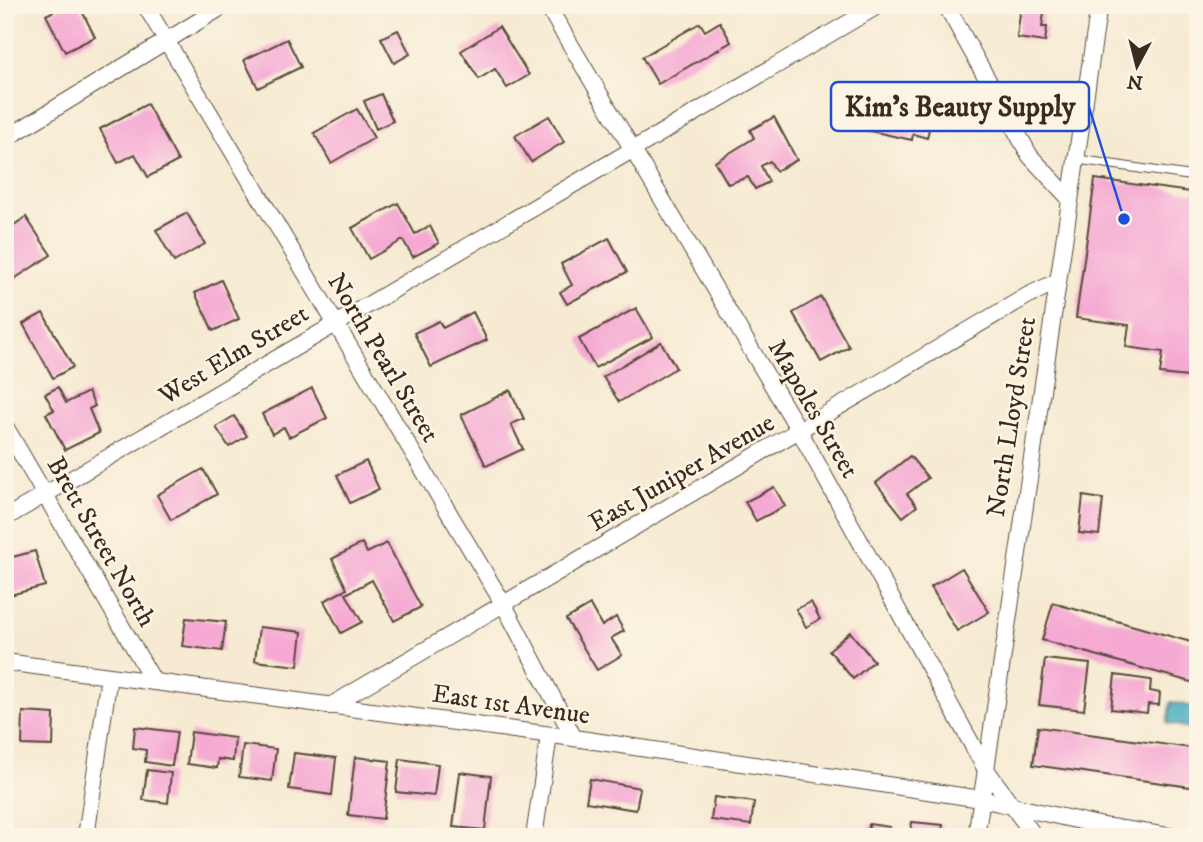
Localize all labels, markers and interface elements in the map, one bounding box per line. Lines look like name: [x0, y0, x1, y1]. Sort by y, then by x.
north arrow: [1102, 32, 1172, 102]
text: N: [1126, 69, 1144, 94]
callout: Kim's Beauty Supply: [831, 82, 1089, 131]
text: Kim's Beauty Supply: [845, 90, 1076, 125]
street label: North Pearl Street: [320, 267, 446, 449]
street label: West Elm Street: [152, 297, 315, 413]
street label: North Lloyd Street: [980, 315, 1044, 519]
street label: Mapoles Street: [760, 334, 866, 484]
street label: East Juniper Avenue: [583, 407, 781, 539]
street label: Brett Street North: [39, 451, 163, 633]
street label: East 1st Avenue: [430, 678, 592, 732]

